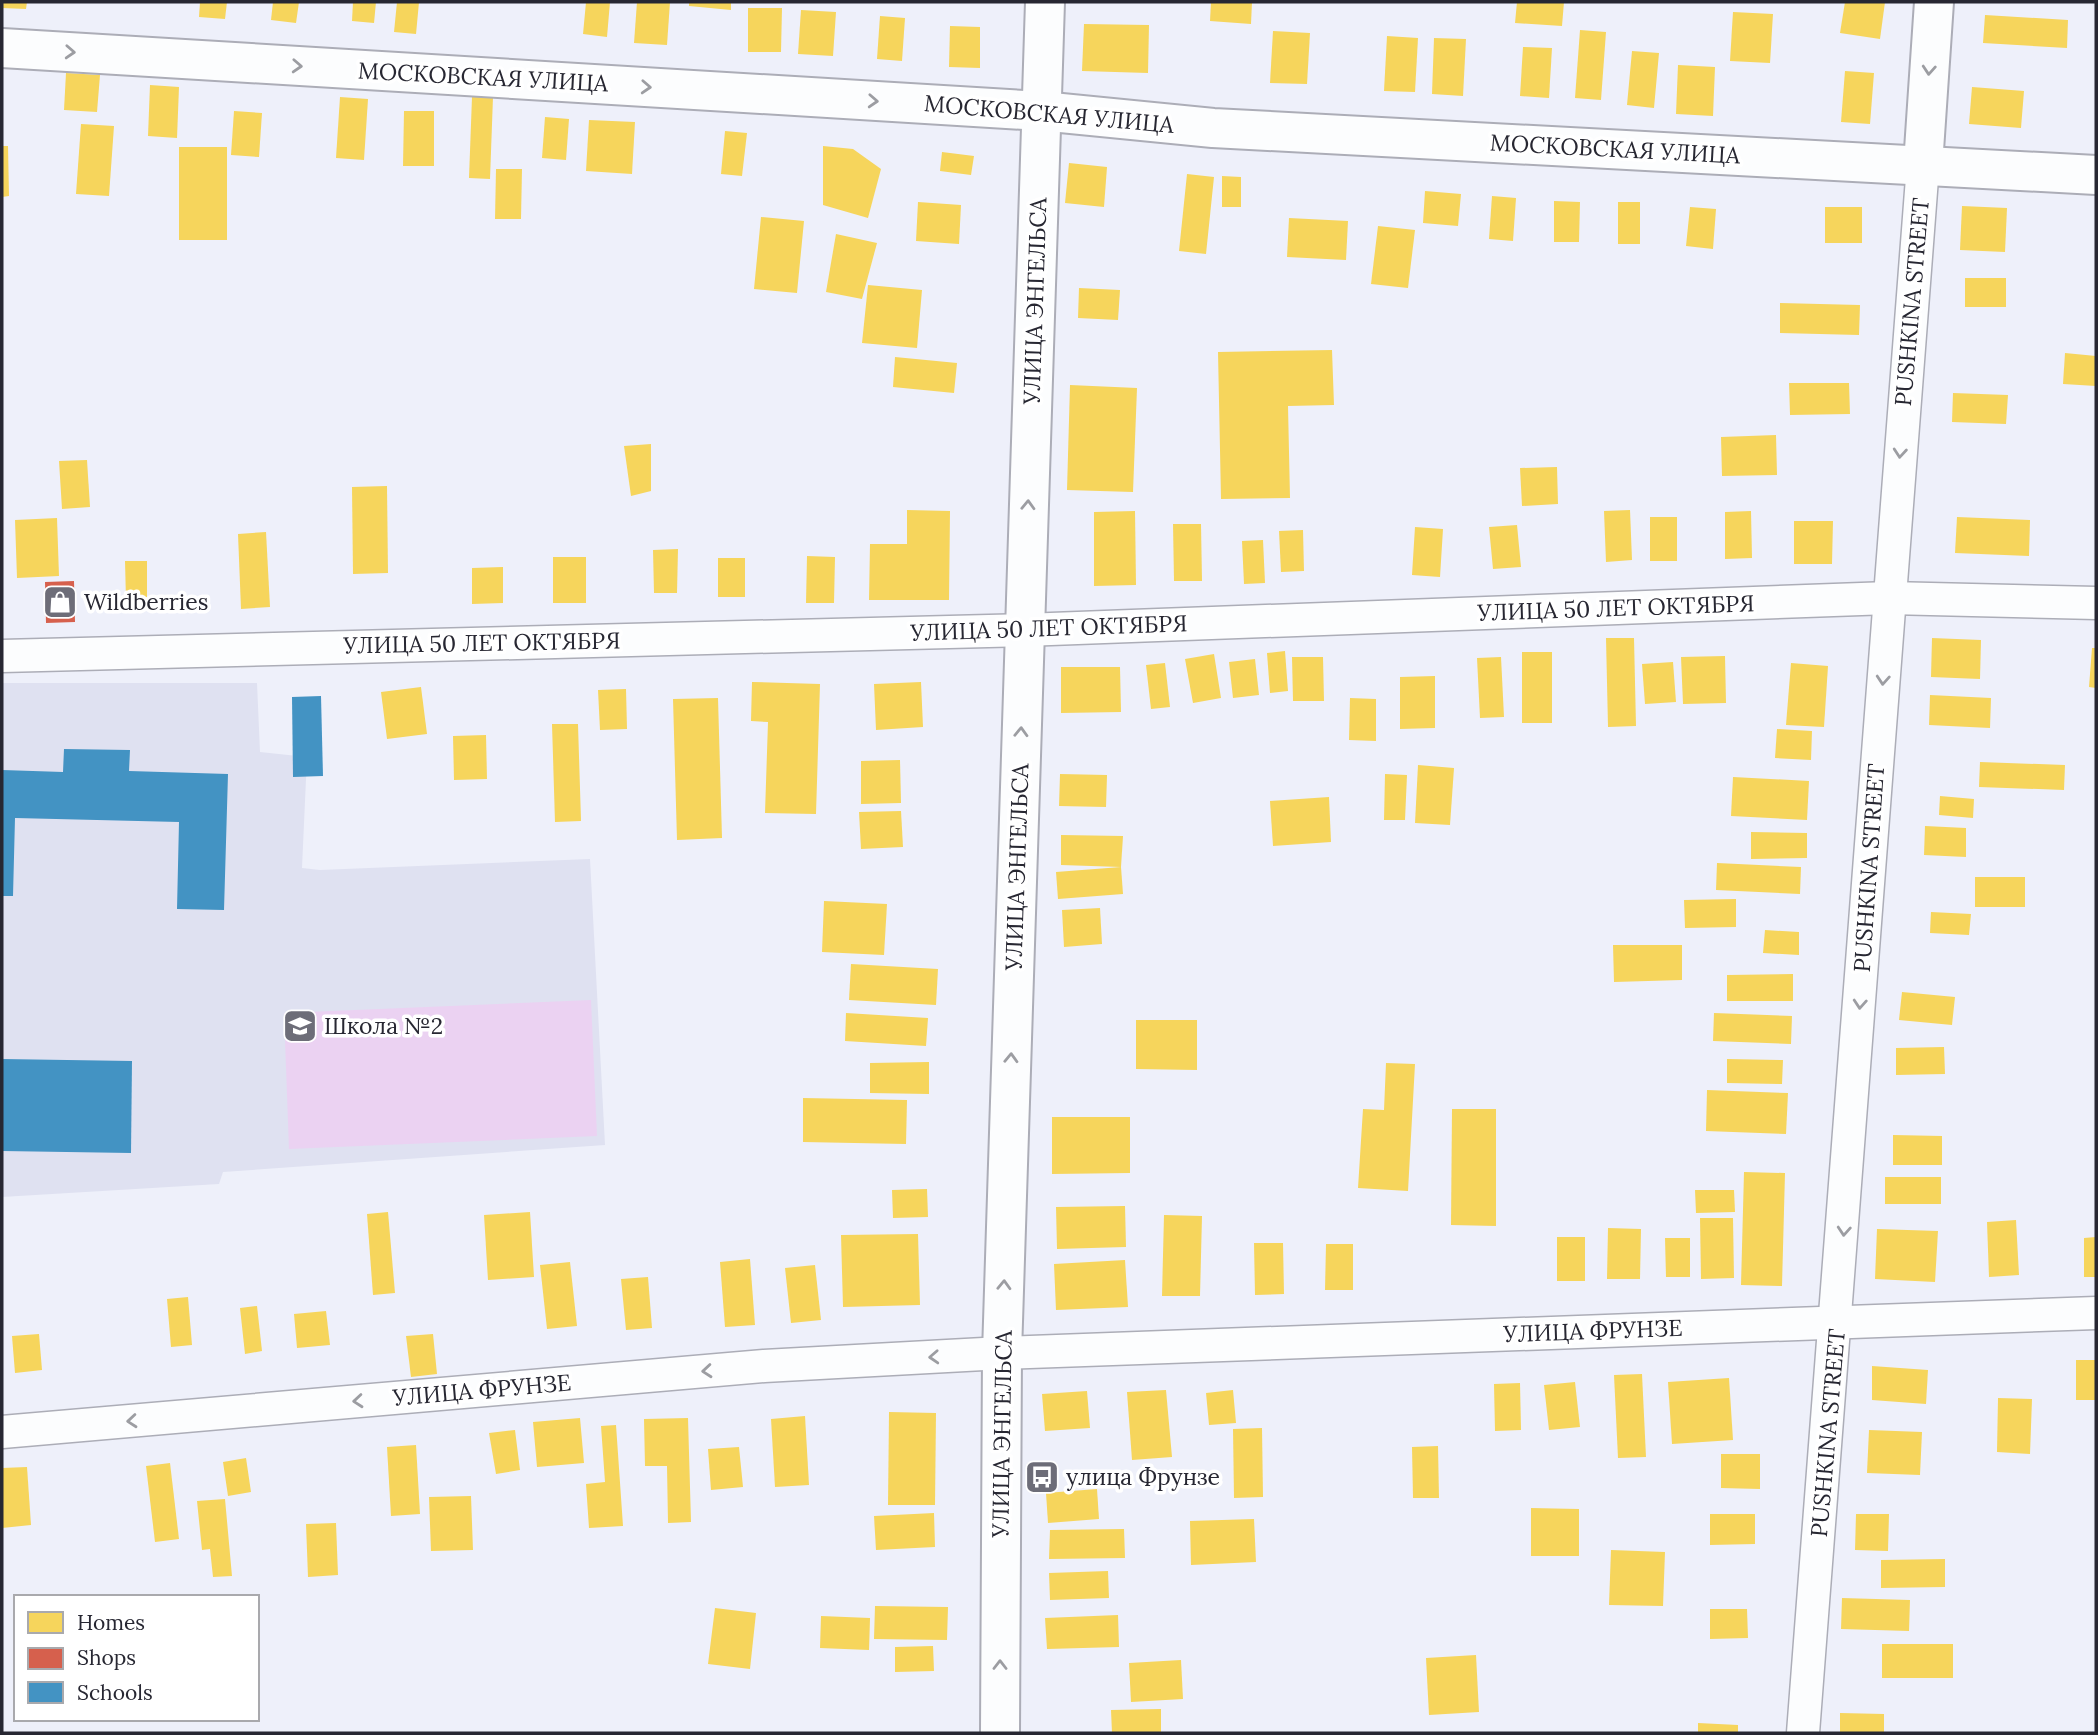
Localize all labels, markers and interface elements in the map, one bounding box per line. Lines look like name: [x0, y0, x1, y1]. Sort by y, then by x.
one-way arrow: [65, 44, 76, 59]
street label: МОСКОВСКАЯ УЛИЦА: [357, 55, 610, 98]
one-way arrow: [292, 58, 303, 73]
one-way arrow: [1922, 65, 1937, 76]
one-way arrow: [641, 79, 652, 94]
street label: МОСКОВСКАЯ УЛИЦА: [923, 88, 1176, 139]
one-way arrow: [868, 93, 879, 108]
street label: МОСКОВСКАЯ УЛИЦА: [1489, 127, 1742, 170]
street label: УЛИЦА ЭНГЕЛЬСА: [1016, 196, 1053, 406]
street label: PUSHKINA STREET: [1888, 196, 1935, 407]
one-way arrow: [1893, 448, 1908, 459]
one-way arrow: [1020, 499, 1036, 510]
shop icon: Wildberries: [41, 583, 79, 621]
place label: Wildberries: [84, 587, 208, 616]
street label: УЛИЦА 50 ЛЕТ ОКТЯБРЯ: [1476, 588, 1755, 627]
street label: УЛИЦА 50 ЛЕТ ОКТЯБРЯ: [909, 608, 1188, 647]
street label: УЛИЦА 50 ЛЕТ ОКТЯБРЯ: [342, 626, 621, 659]
one-way arrow: [1876, 674, 1891, 685]
one-way arrow: [1014, 727, 1029, 738]
street label: УЛИЦА ЭНГЕЛЬСА: [998, 762, 1035, 972]
street label: PUSHKINA STREET: [1847, 762, 1890, 973]
one-way arrow: [1853, 999, 1868, 1010]
school or university icon: Школа №2: [281, 1007, 319, 1045]
place label: Школа №2: [324, 1011, 443, 1040]
one-way arrow: [1004, 1052, 1019, 1063]
one-way arrow: [1836, 1226, 1851, 1237]
one-way arrow: [997, 1279, 1012, 1290]
street label: УЛИЦА ФРУНЗЕ: [1502, 1313, 1683, 1348]
street label: PUSHKINA STREET: [1804, 1327, 1851, 1538]
street label: УЛИЦА ЭНГЕЛЬСА: [985, 1330, 1018, 1539]
one-way arrow: [928, 1349, 939, 1364]
one-way arrow: [701, 1363, 712, 1378]
street label: УЛИЦА ФРУНЗЕ: [391, 1367, 572, 1412]
one-way arrow: [352, 1393, 363, 1408]
one-way arrow: [126, 1413, 137, 1428]
bus stop icon: улица Фрунзе: [1023, 1458, 1061, 1496]
place label: улица Фрунзе: [1066, 1462, 1220, 1491]
legend: [14, 1595, 259, 1721]
text: Homes: [77, 1609, 145, 1636]
text: Shops: [77, 1644, 136, 1671]
one-way arrow: [993, 1659, 1008, 1670]
text: Schools: [77, 1679, 153, 1706]

